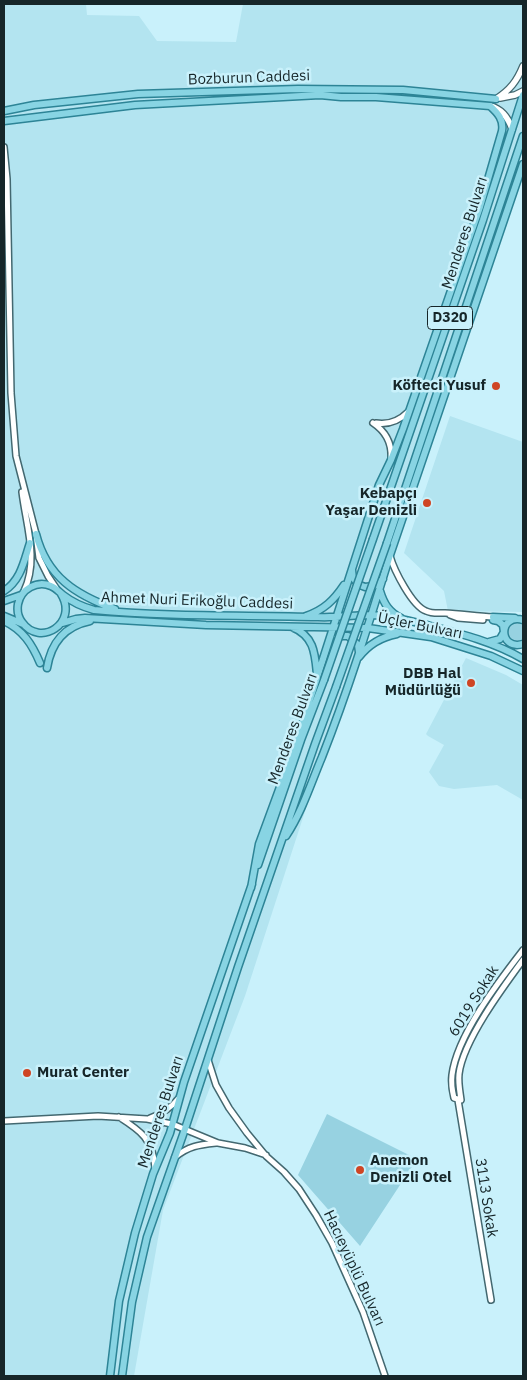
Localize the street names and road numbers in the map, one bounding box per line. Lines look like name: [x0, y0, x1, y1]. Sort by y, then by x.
street label: Bozburun Caddesi: [188, 67, 310, 89]
street label: Menderes Bulvarı: [438, 175, 492, 291]
road number: D320: [428, 306, 472, 330]
street label: Ahmet Nuri Erikoğlu Caddesi: [101, 589, 293, 613]
street label: Üçler Bulvarı: [376, 609, 464, 643]
street label: Menderes Bulvarı: [265, 671, 321, 787]
street label: 6019 Sokak: [445, 962, 503, 1040]
street label: Menderes Bulvarı: [134, 1054, 188, 1170]
street label: 3113 Sokak: [471, 1157, 501, 1239]
street label: Hacıeyüplü Bulvarı: [319, 1207, 389, 1329]

